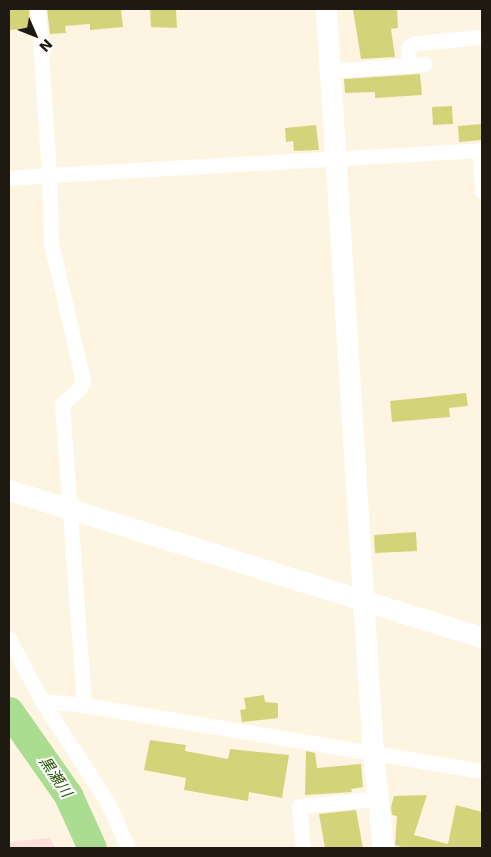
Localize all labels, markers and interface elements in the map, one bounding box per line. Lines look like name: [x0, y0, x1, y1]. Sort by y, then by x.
north arrow: [10, 10, 60, 60]
text: N: [36, 36, 56, 55]
water label: 黒瀬川: [35, 753, 75, 801]

